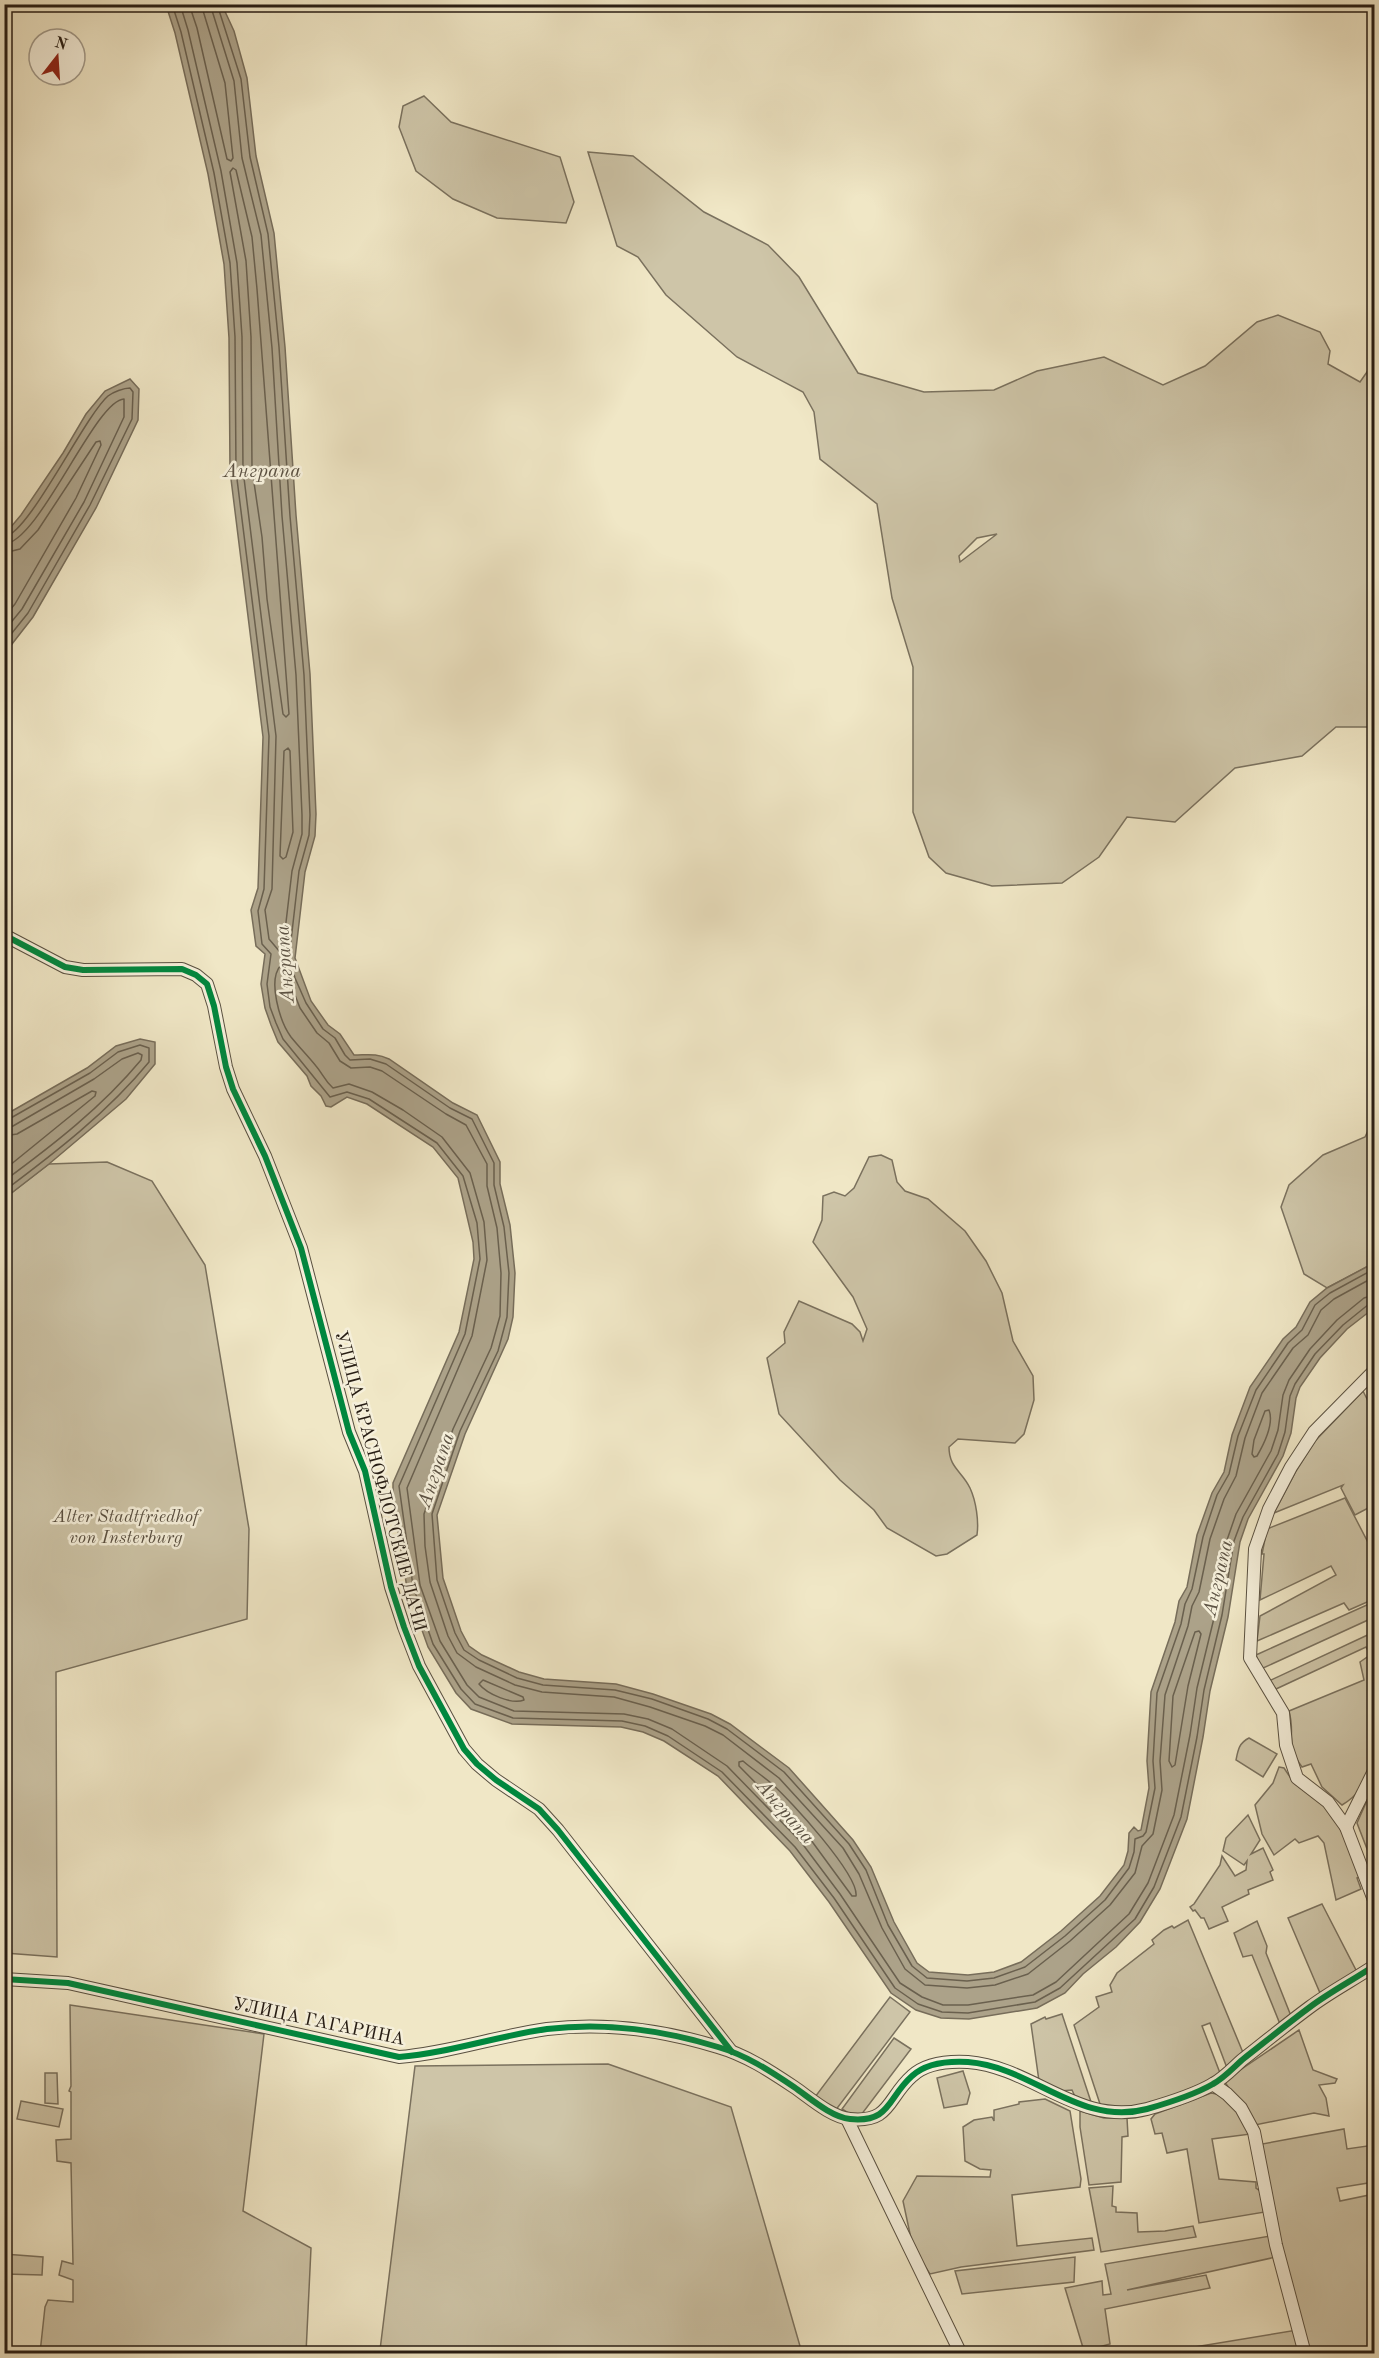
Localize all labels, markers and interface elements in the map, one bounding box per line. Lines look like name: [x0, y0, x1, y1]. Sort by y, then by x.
north arrow: [27, 27, 87, 87]
text: N: [53, 35, 70, 54]
water label: Анграпа: [222, 462, 301, 482]
water label: Анграпа: [273, 924, 299, 1004]
street label: УЛИЦА КРАСНОФЛОТСКИЕ ДАЧИ: [331, 1329, 429, 1634]
water label: Анграпа: [414, 1430, 459, 1512]
park label: Alter Stadtfriedhof von Insterburg: [52, 1508, 202, 1547]
water label: Анграпа: [1200, 1538, 1238, 1620]
water label: Анграпа: [751, 1776, 818, 1849]
street label: УЛИЦА ГАГАРИНА: [231, 1995, 407, 2049]

